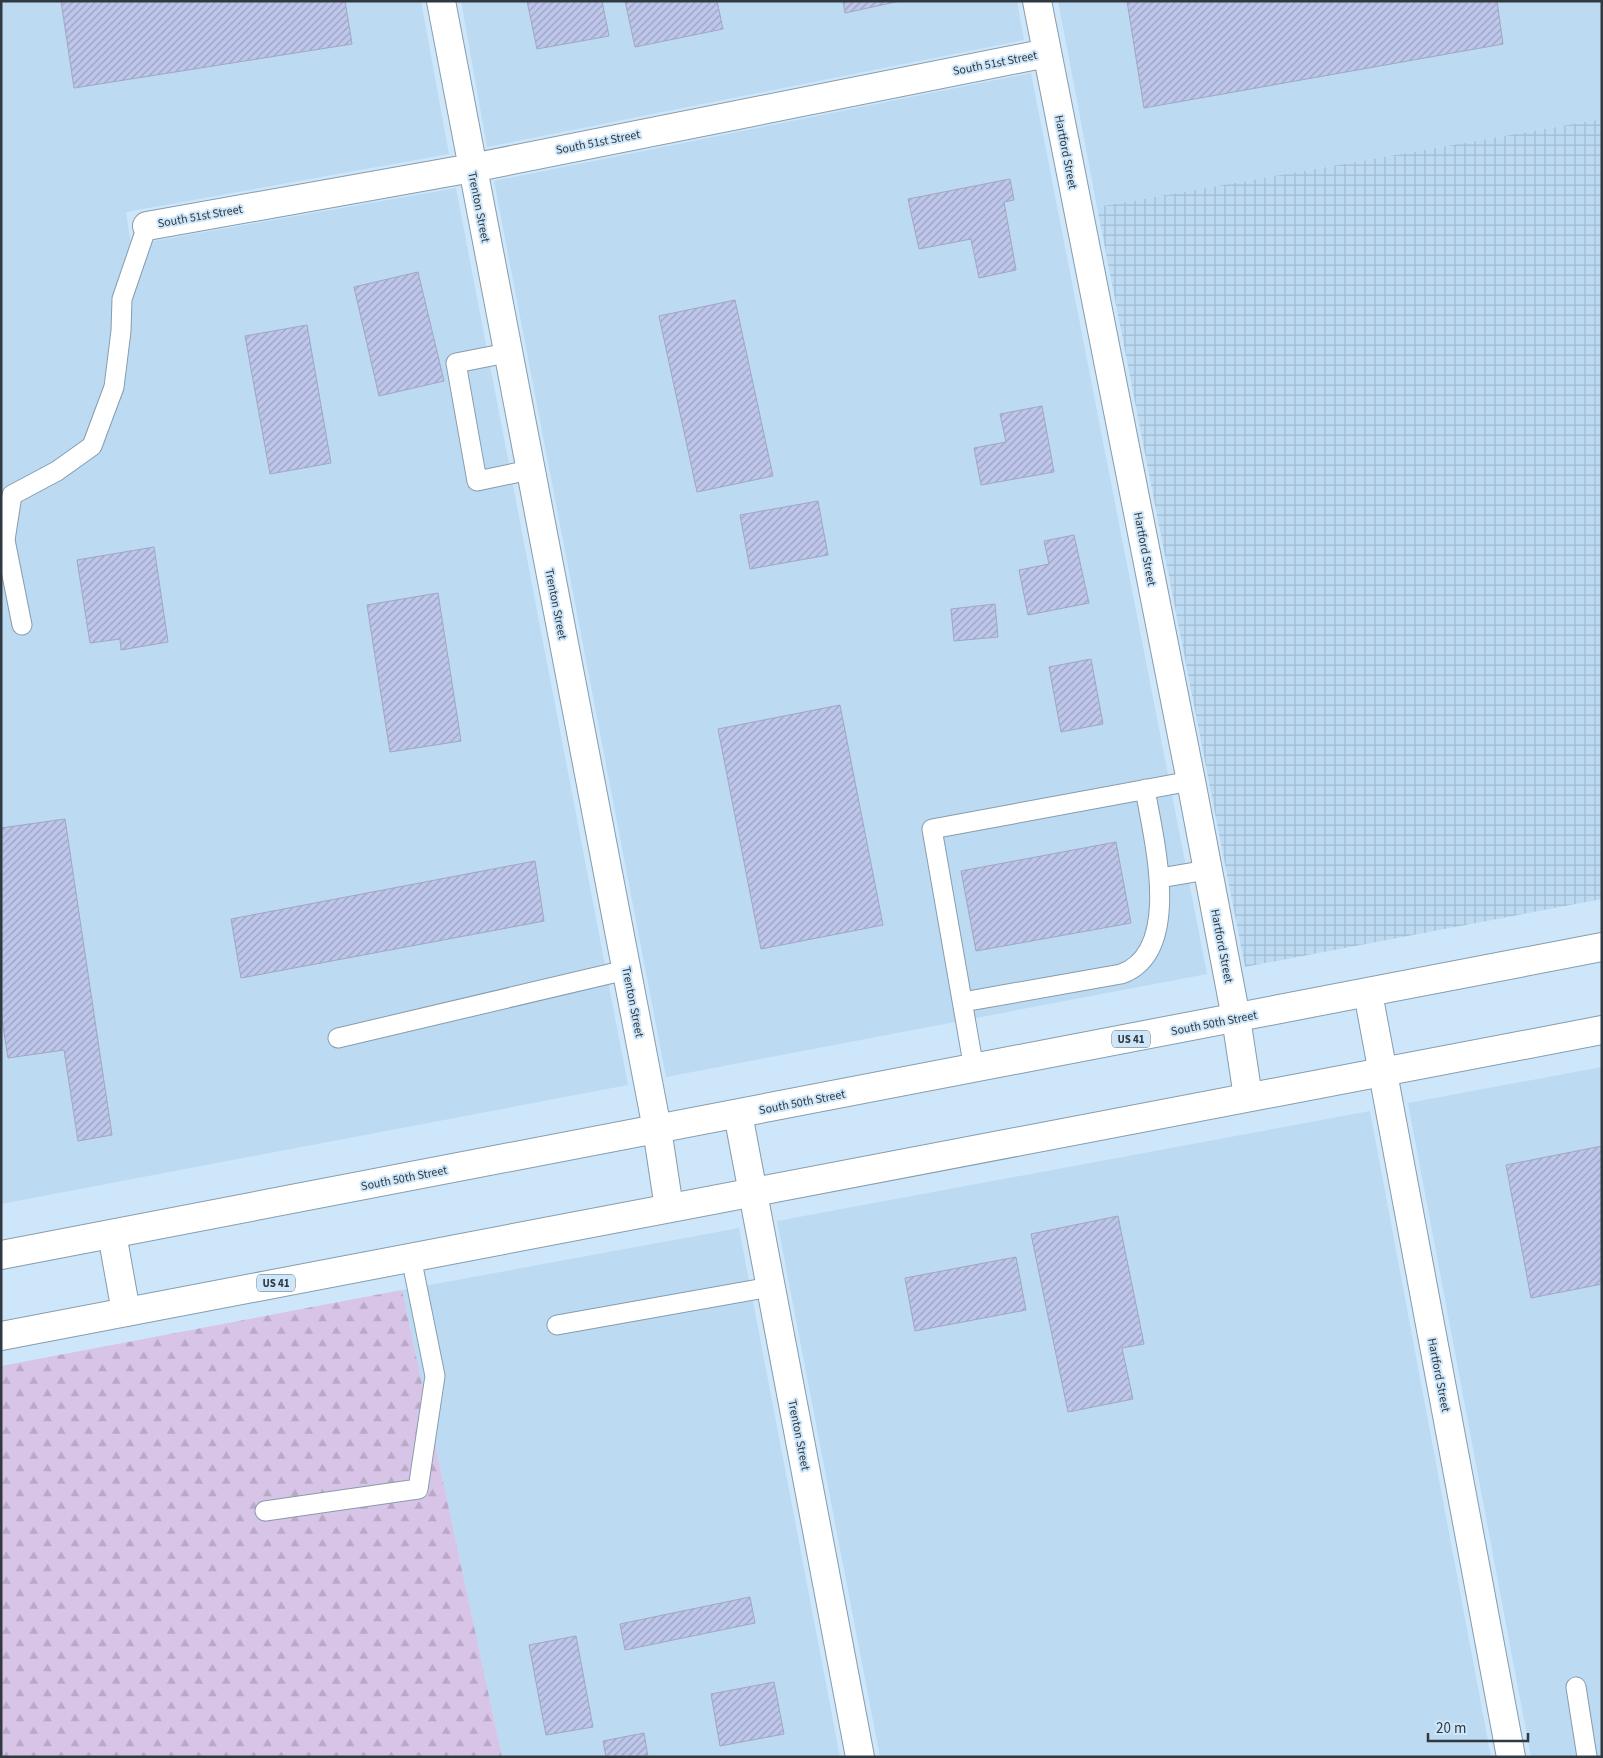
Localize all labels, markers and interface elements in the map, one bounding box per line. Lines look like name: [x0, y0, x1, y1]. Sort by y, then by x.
street label: South 51st Street: [951, 47, 1039, 80]
street label: Hartford Street: [1050, 114, 1081, 191]
street label: South 51st Street: [554, 126, 642, 159]
street label: Trenton Street: [463, 170, 494, 244]
street label: South 51st Street: [156, 201, 244, 232]
street label: Hartford Street: [1129, 511, 1160, 588]
street label: Trenton Street: [540, 567, 571, 641]
street label: Hartford Street: [1206, 908, 1237, 985]
street label: Trenton Street: [617, 965, 648, 1039]
street label: South 50th Street: [1170, 1007, 1259, 1040]
road number: US 41: [1112, 1030, 1150, 1048]
street label: South 50th Street: [758, 1086, 847, 1119]
street label: South 50th Street: [360, 1162, 449, 1195]
road number: US 41: [257, 1275, 295, 1292]
street label: Hartford Street: [1423, 1337, 1454, 1414]
street label: Trenton Street: [783, 1398, 814, 1472]
scale bar: [1428, 1710, 1528, 1742]
text: 20 m: [1436, 1718, 1466, 1739]

